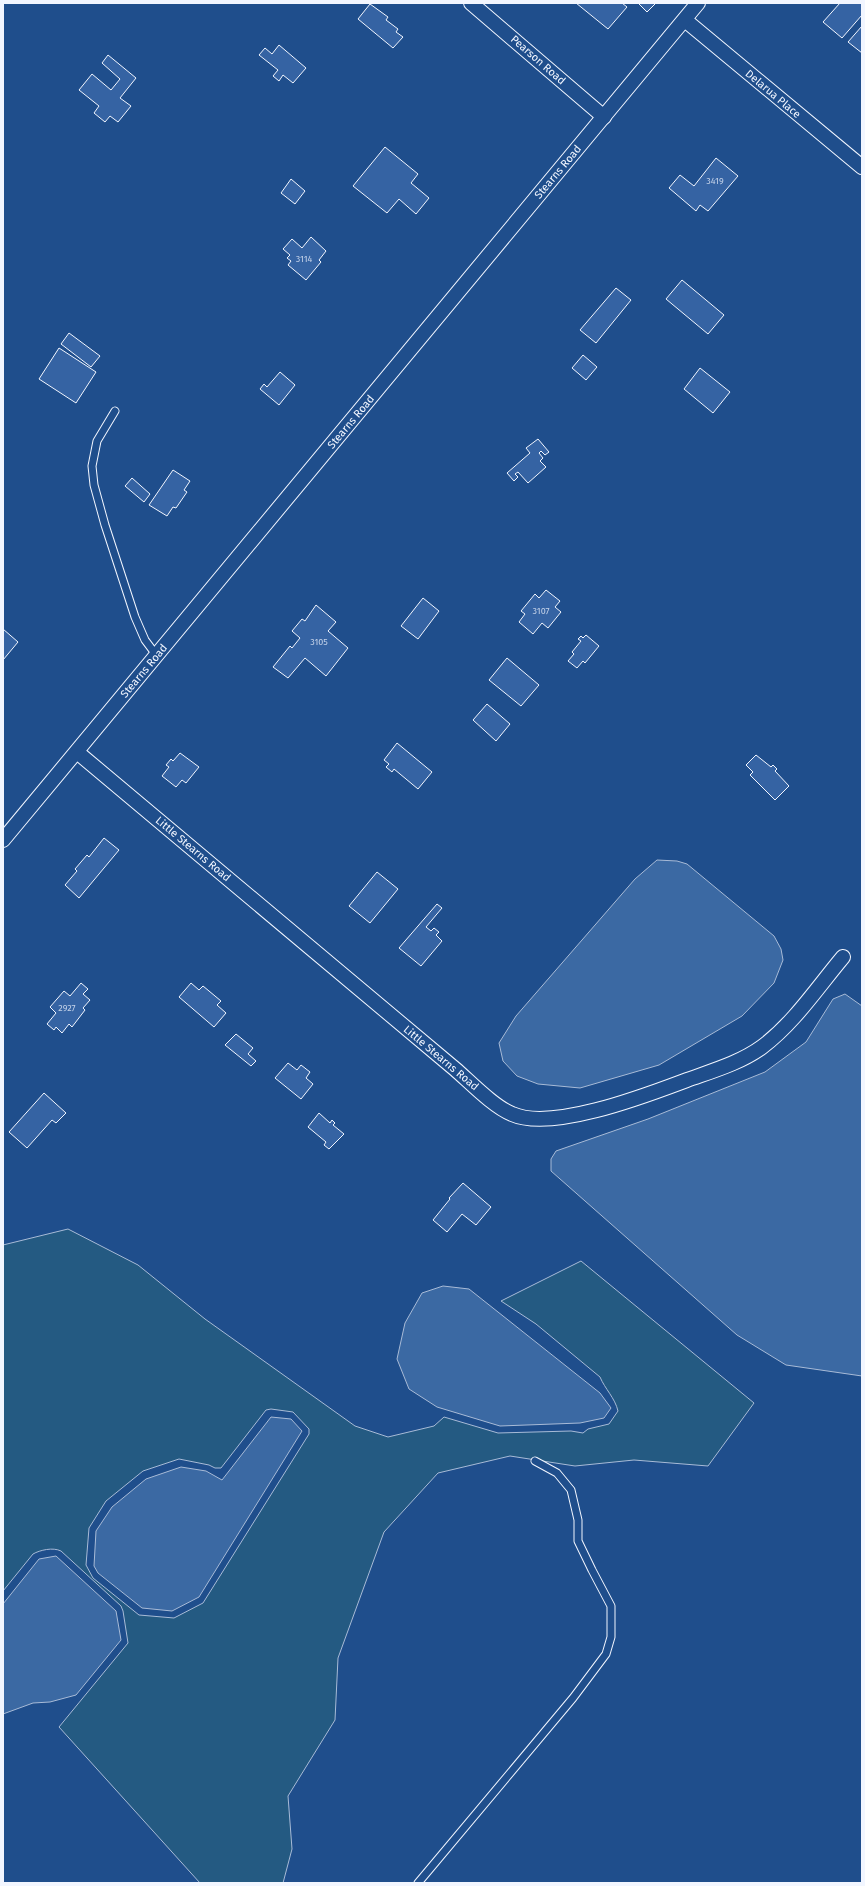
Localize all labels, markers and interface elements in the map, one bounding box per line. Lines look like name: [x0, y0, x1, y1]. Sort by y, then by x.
street label: Pearson Road: [508, 33, 568, 87]
street label: Delarua Place: [743, 67, 803, 121]
street label: Stearns Road: [532, 143, 584, 201]
house number: 3419: [706, 176, 724, 186]
house number: 3114: [296, 254, 313, 264]
street label: Stearns Road: [325, 393, 377, 451]
house number: 3107: [532, 606, 550, 616]
house number: 3105: [310, 637, 328, 647]
street label: Stearns Road: [118, 642, 170, 700]
street label: Little Stearns Road: [153, 814, 233, 884]
house number: 2927: [58, 1003, 76, 1013]
street label: Little Stearns Road: [401, 1023, 481, 1093]

